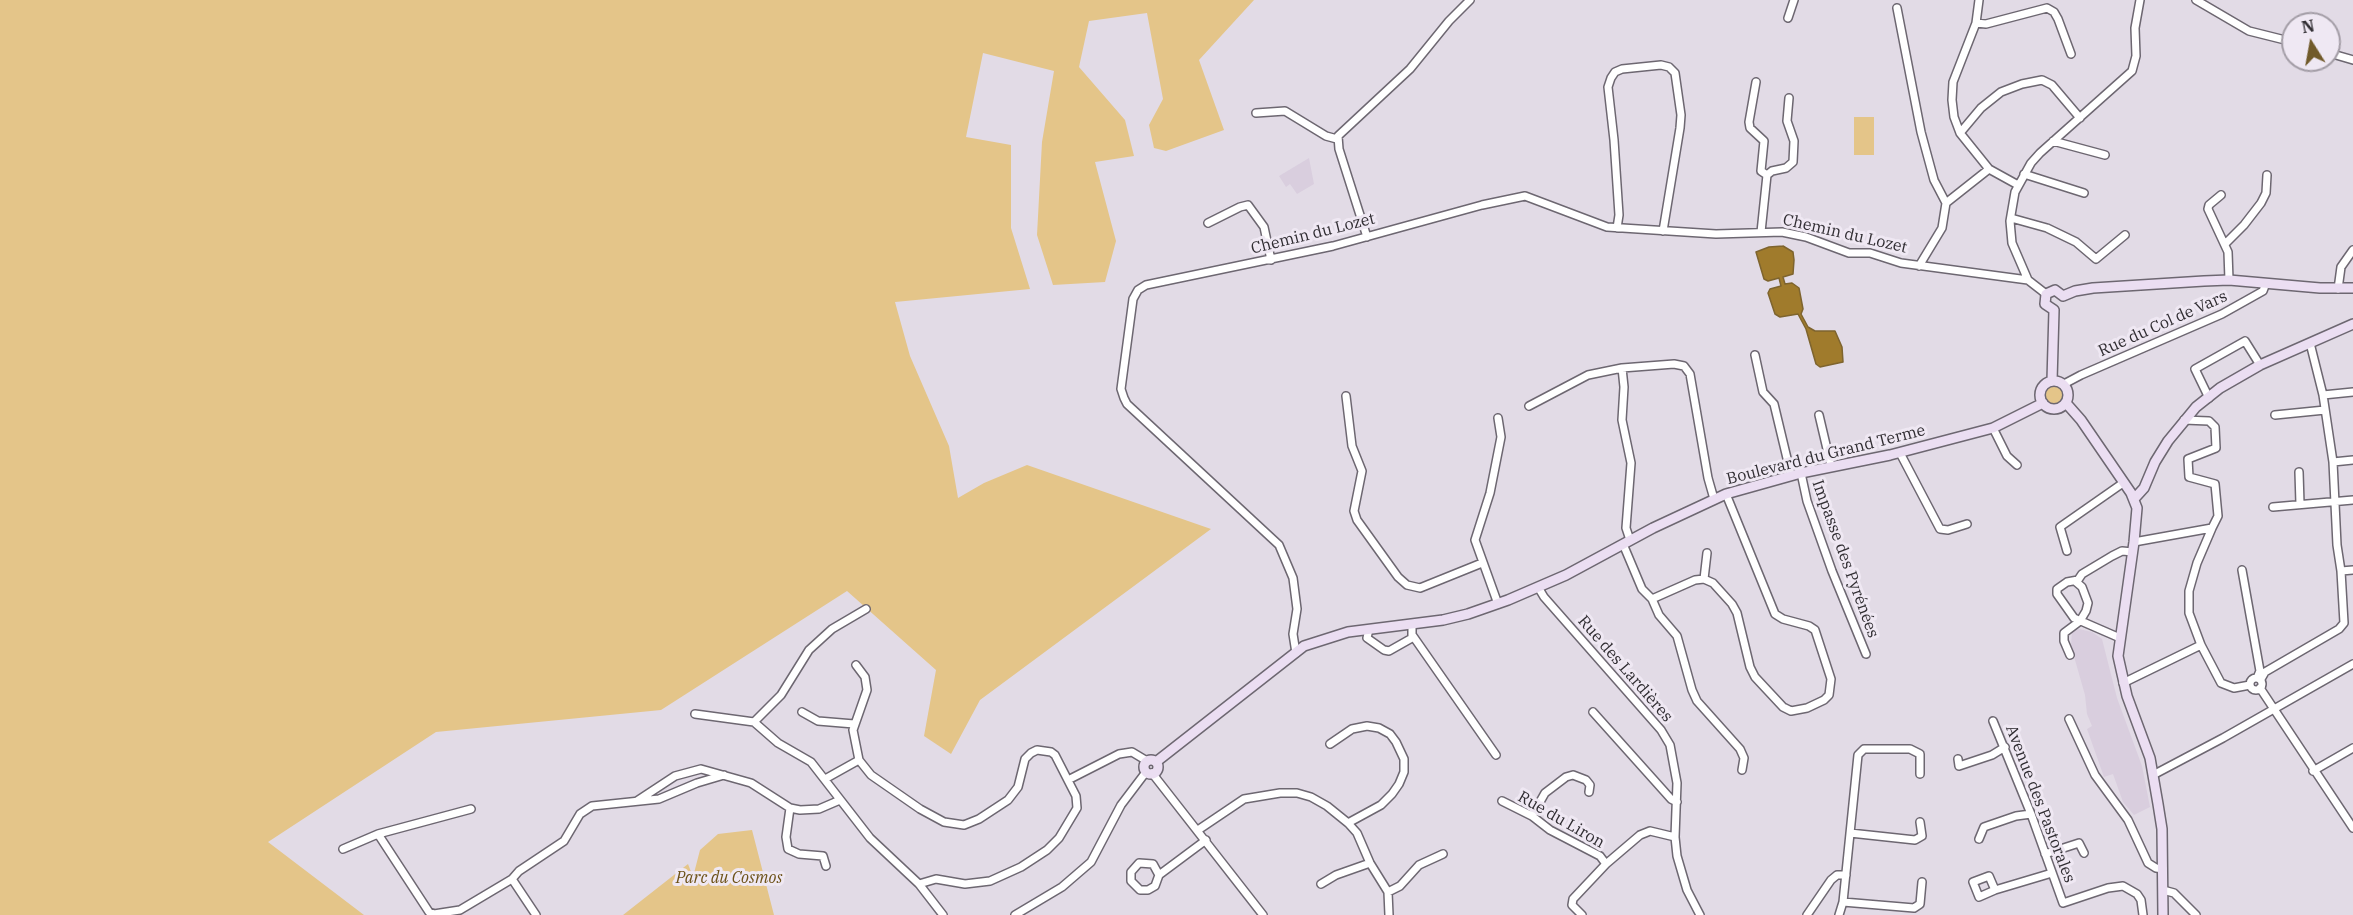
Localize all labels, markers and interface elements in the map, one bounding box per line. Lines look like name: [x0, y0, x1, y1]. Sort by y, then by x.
north arrow: [2281, 12, 2341, 72]
text: N: [2300, 15, 2316, 37]
street label: Chemin du Lozet: [1249, 209, 1377, 259]
street label: Chemin du Lozet: [1781, 210, 1909, 258]
street label: Rue du Col de Vars: [2096, 287, 2230, 361]
street label: Boulevard du Grand Terme: [1725, 421, 1927, 489]
street label: Impasse des Pyrénées: [1807, 477, 1883, 641]
street label: Rue des Lardières: [1574, 612, 1676, 726]
street label: Avenue des Pastorales: [2001, 722, 2079, 886]
street label: Rue du Liron: [1514, 787, 1608, 853]
park label: Parc du Cosmos: [676, 868, 782, 888]

